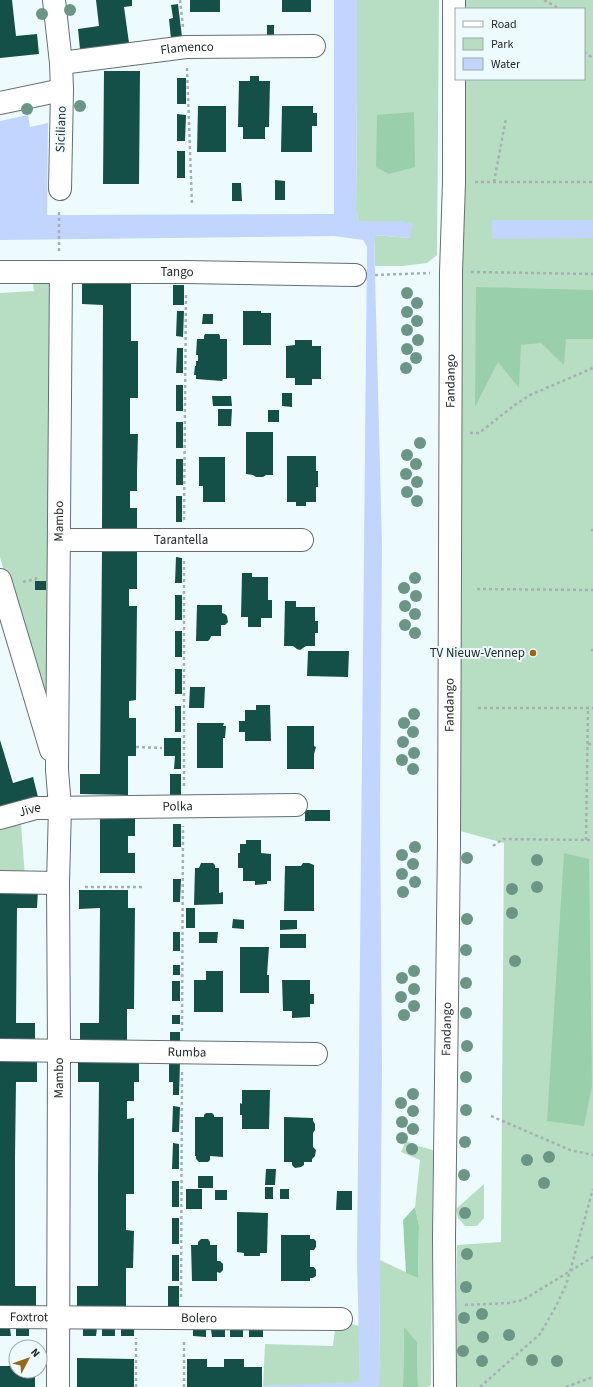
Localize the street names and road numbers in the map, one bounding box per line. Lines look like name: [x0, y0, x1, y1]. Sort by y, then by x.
street label: Flamenco: [159, 38, 214, 59]
street label: Siciliano: [51, 105, 71, 153]
street label: Tango: [160, 263, 194, 281]
street label: Fandango: [442, 354, 460, 408]
street label: Mambo: [50, 501, 68, 542]
street label: Tarantella: [154, 531, 208, 549]
street label: Fandango: [440, 678, 459, 732]
street label: Polka: [162, 797, 193, 816]
street label: Jive: [17, 799, 41, 821]
street label: Fandango: [437, 1002, 456, 1056]
street label: Rumba: [167, 1043, 207, 1062]
street label: Mambo: [50, 1057, 68, 1099]
street label: Foxtrot: [10, 1308, 49, 1326]
street label: Bolero: [181, 1309, 217, 1327]

